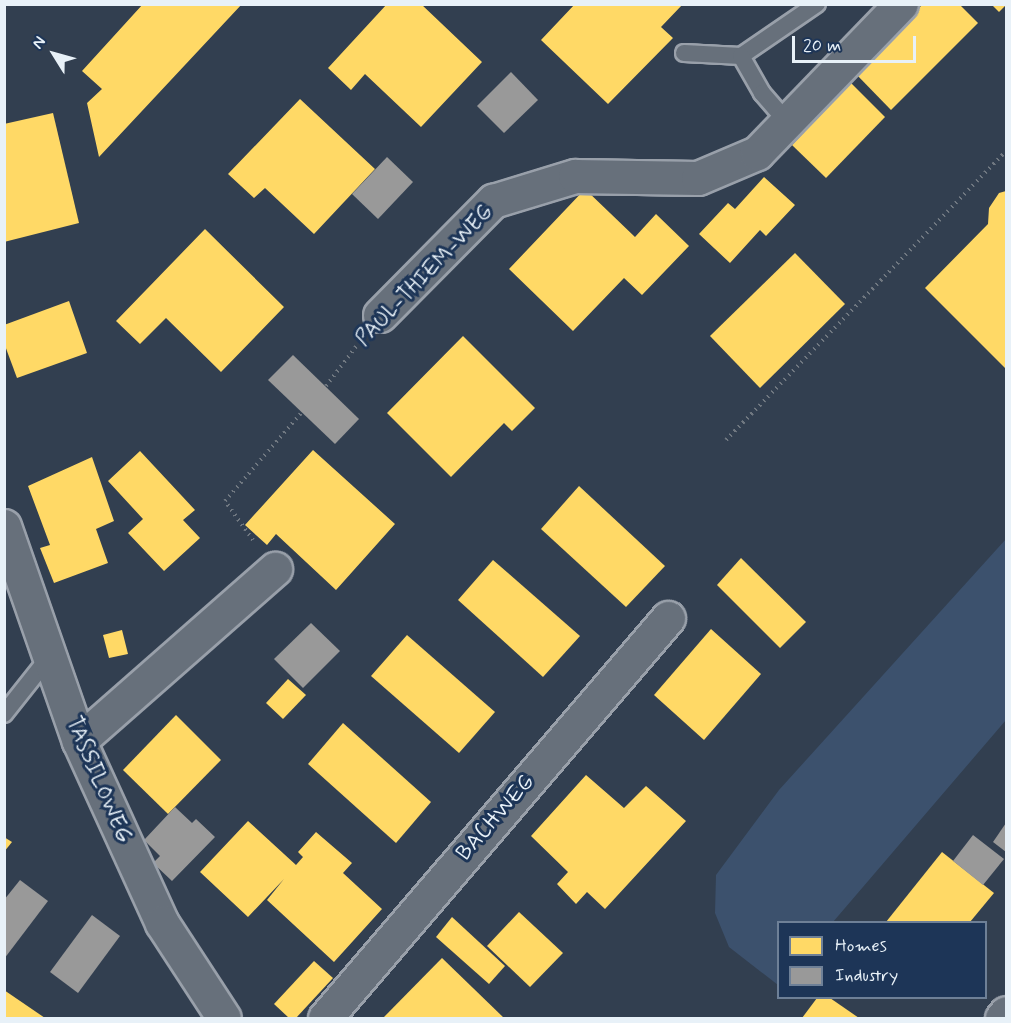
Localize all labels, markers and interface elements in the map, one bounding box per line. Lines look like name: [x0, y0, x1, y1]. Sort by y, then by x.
north arrow: [24, 24, 84, 84]
scale bar: [795, 24, 920, 62]
text: N: [28, 32, 51, 53]
text: 20 m: [803, 34, 841, 58]
street label: PAUL-THIEM-WEG: [351, 200, 499, 352]
street label: TASSILOWEG: [60, 713, 136, 847]
street label: BACHWEG: [451, 769, 541, 867]
legend: [777, 921, 987, 999]
text: Homes: [835, 934, 887, 958]
text: Industry: [835, 964, 898, 988]

